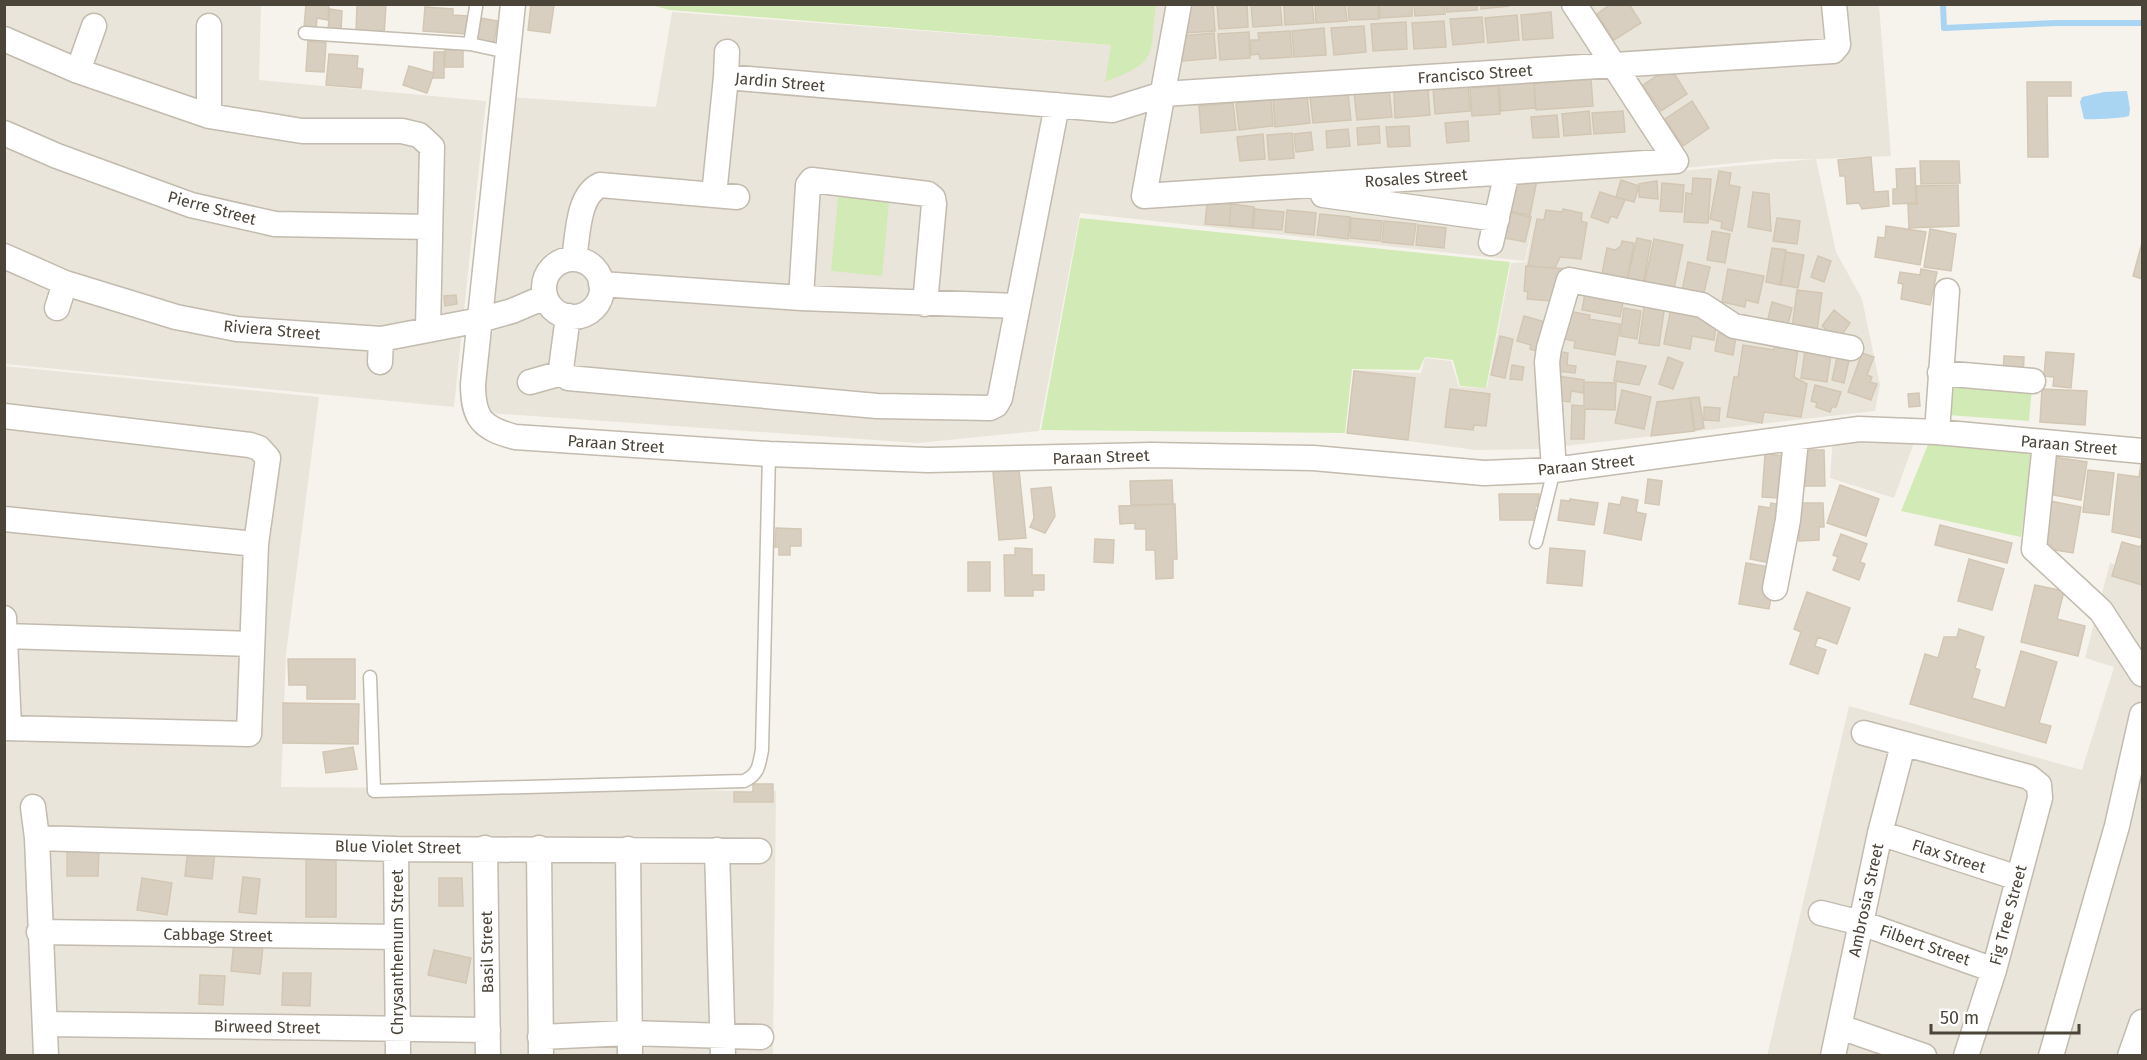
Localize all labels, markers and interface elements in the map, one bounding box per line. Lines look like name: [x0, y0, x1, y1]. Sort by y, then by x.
street label: Francisco Street: [1417, 60, 1533, 87]
street label: Jardin Street: [734, 69, 826, 95]
street label: Rosales Street: [1364, 165, 1468, 191]
street label: Pierre Street: [166, 187, 259, 229]
street label: Riviera Street: [223, 316, 321, 344]
street label: Paraan Street: [567, 431, 665, 457]
street label: Paraan Street: [2020, 431, 2118, 459]
street label: Paraan Street: [1052, 446, 1150, 468]
street label: Paraan Street: [1537, 450, 1635, 480]
street label: Flax Street: [1910, 835, 1988, 877]
street label: Blue Violet Street: [335, 836, 461, 858]
street label: Ambrosia Street: [1845, 841, 1887, 959]
street label: Fig Tree Street: [1986, 863, 2031, 967]
street label: Chrysanthemum Street: [388, 869, 407, 1035]
street label: Basil Street: [477, 910, 497, 993]
street label: Filbert Street: [1877, 921, 1973, 969]
street label: Cabbage Street: [163, 925, 273, 945]
scale bar: [1931, 997, 2080, 1035]
text: 50 m: [1940, 1007, 1979, 1029]
street label: Birweed Street: [214, 1017, 321, 1037]

